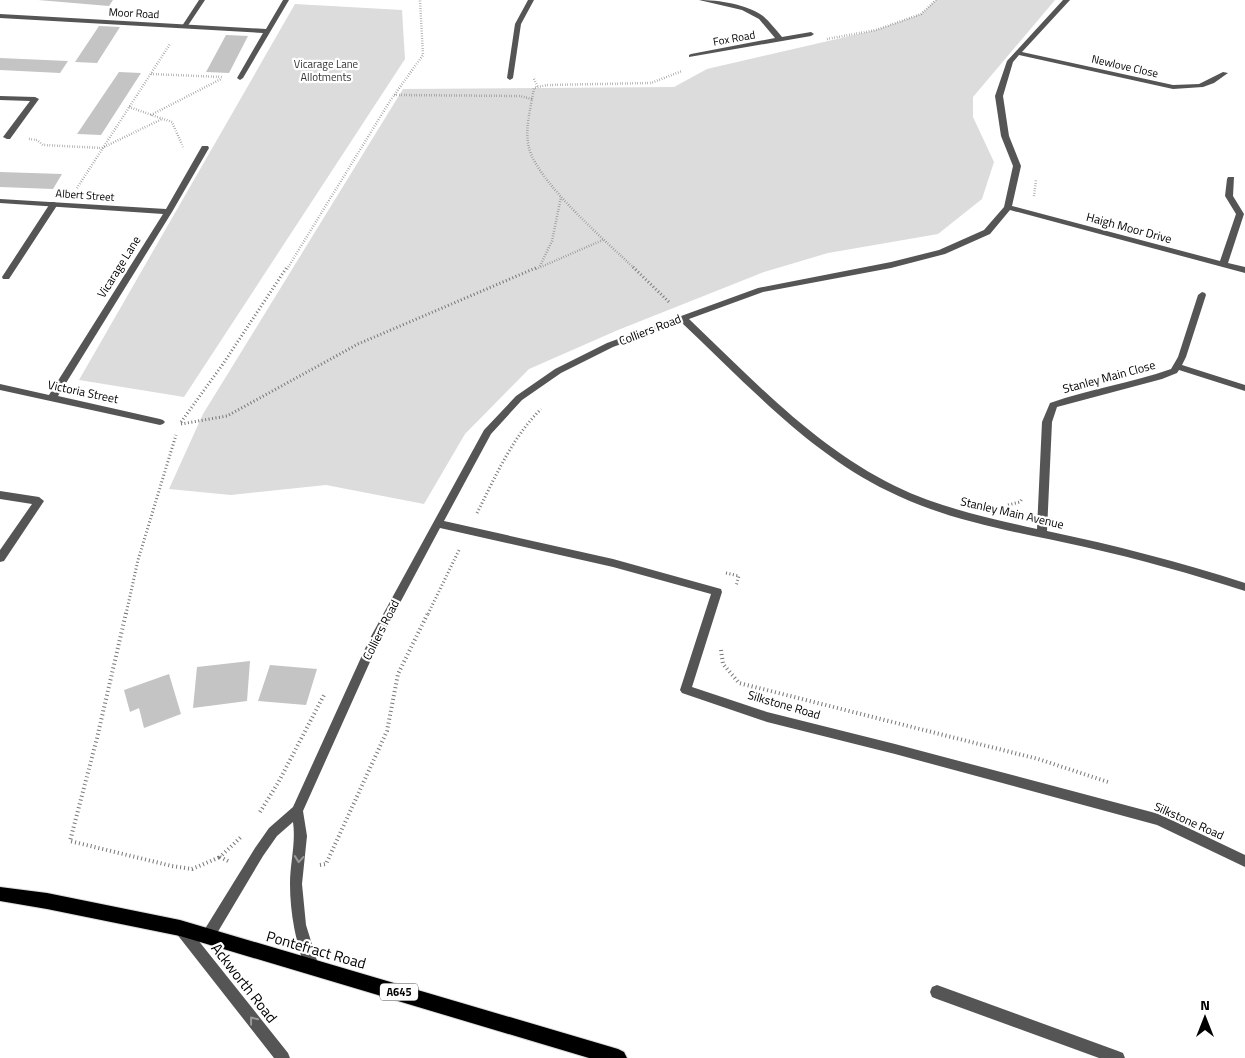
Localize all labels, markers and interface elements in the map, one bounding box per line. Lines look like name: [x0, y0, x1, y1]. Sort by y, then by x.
street label: Moor Road: [108, 4, 160, 22]
street label: Fox Road: [712, 26, 756, 50]
street label: Newlove Close: [1090, 51, 1160, 82]
park label: Vicarage Lane Allotments: [294, 56, 359, 85]
street label: Albert Street: [55, 185, 115, 205]
street label: Haigh Moor Drive: [1084, 207, 1174, 248]
street label: Vicarage Lane: [92, 232, 145, 302]
street label: Colliers Road: [616, 309, 684, 350]
street label: Stanley Main Close: [1060, 355, 1157, 398]
street label: Victoria Street: [46, 375, 121, 408]
street label: Stanley Main Avenue: [959, 491, 1066, 534]
street label: Colliers Road: [357, 596, 404, 663]
street label: Silkstone Road: [746, 685, 823, 724]
street label: Silkstone Road: [1151, 797, 1227, 844]
one-way arrow: [293, 856, 304, 864]
street label: Pontefract Road: [264, 924, 369, 975]
street label: Ackworth Road: [206, 938, 283, 1028]
road number: A645: [380, 984, 418, 1000]
north arrow: [1180, 993, 1230, 1043]
text: N: [1200, 994, 1210, 1015]
one-way arrow: [250, 1017, 258, 1026]

